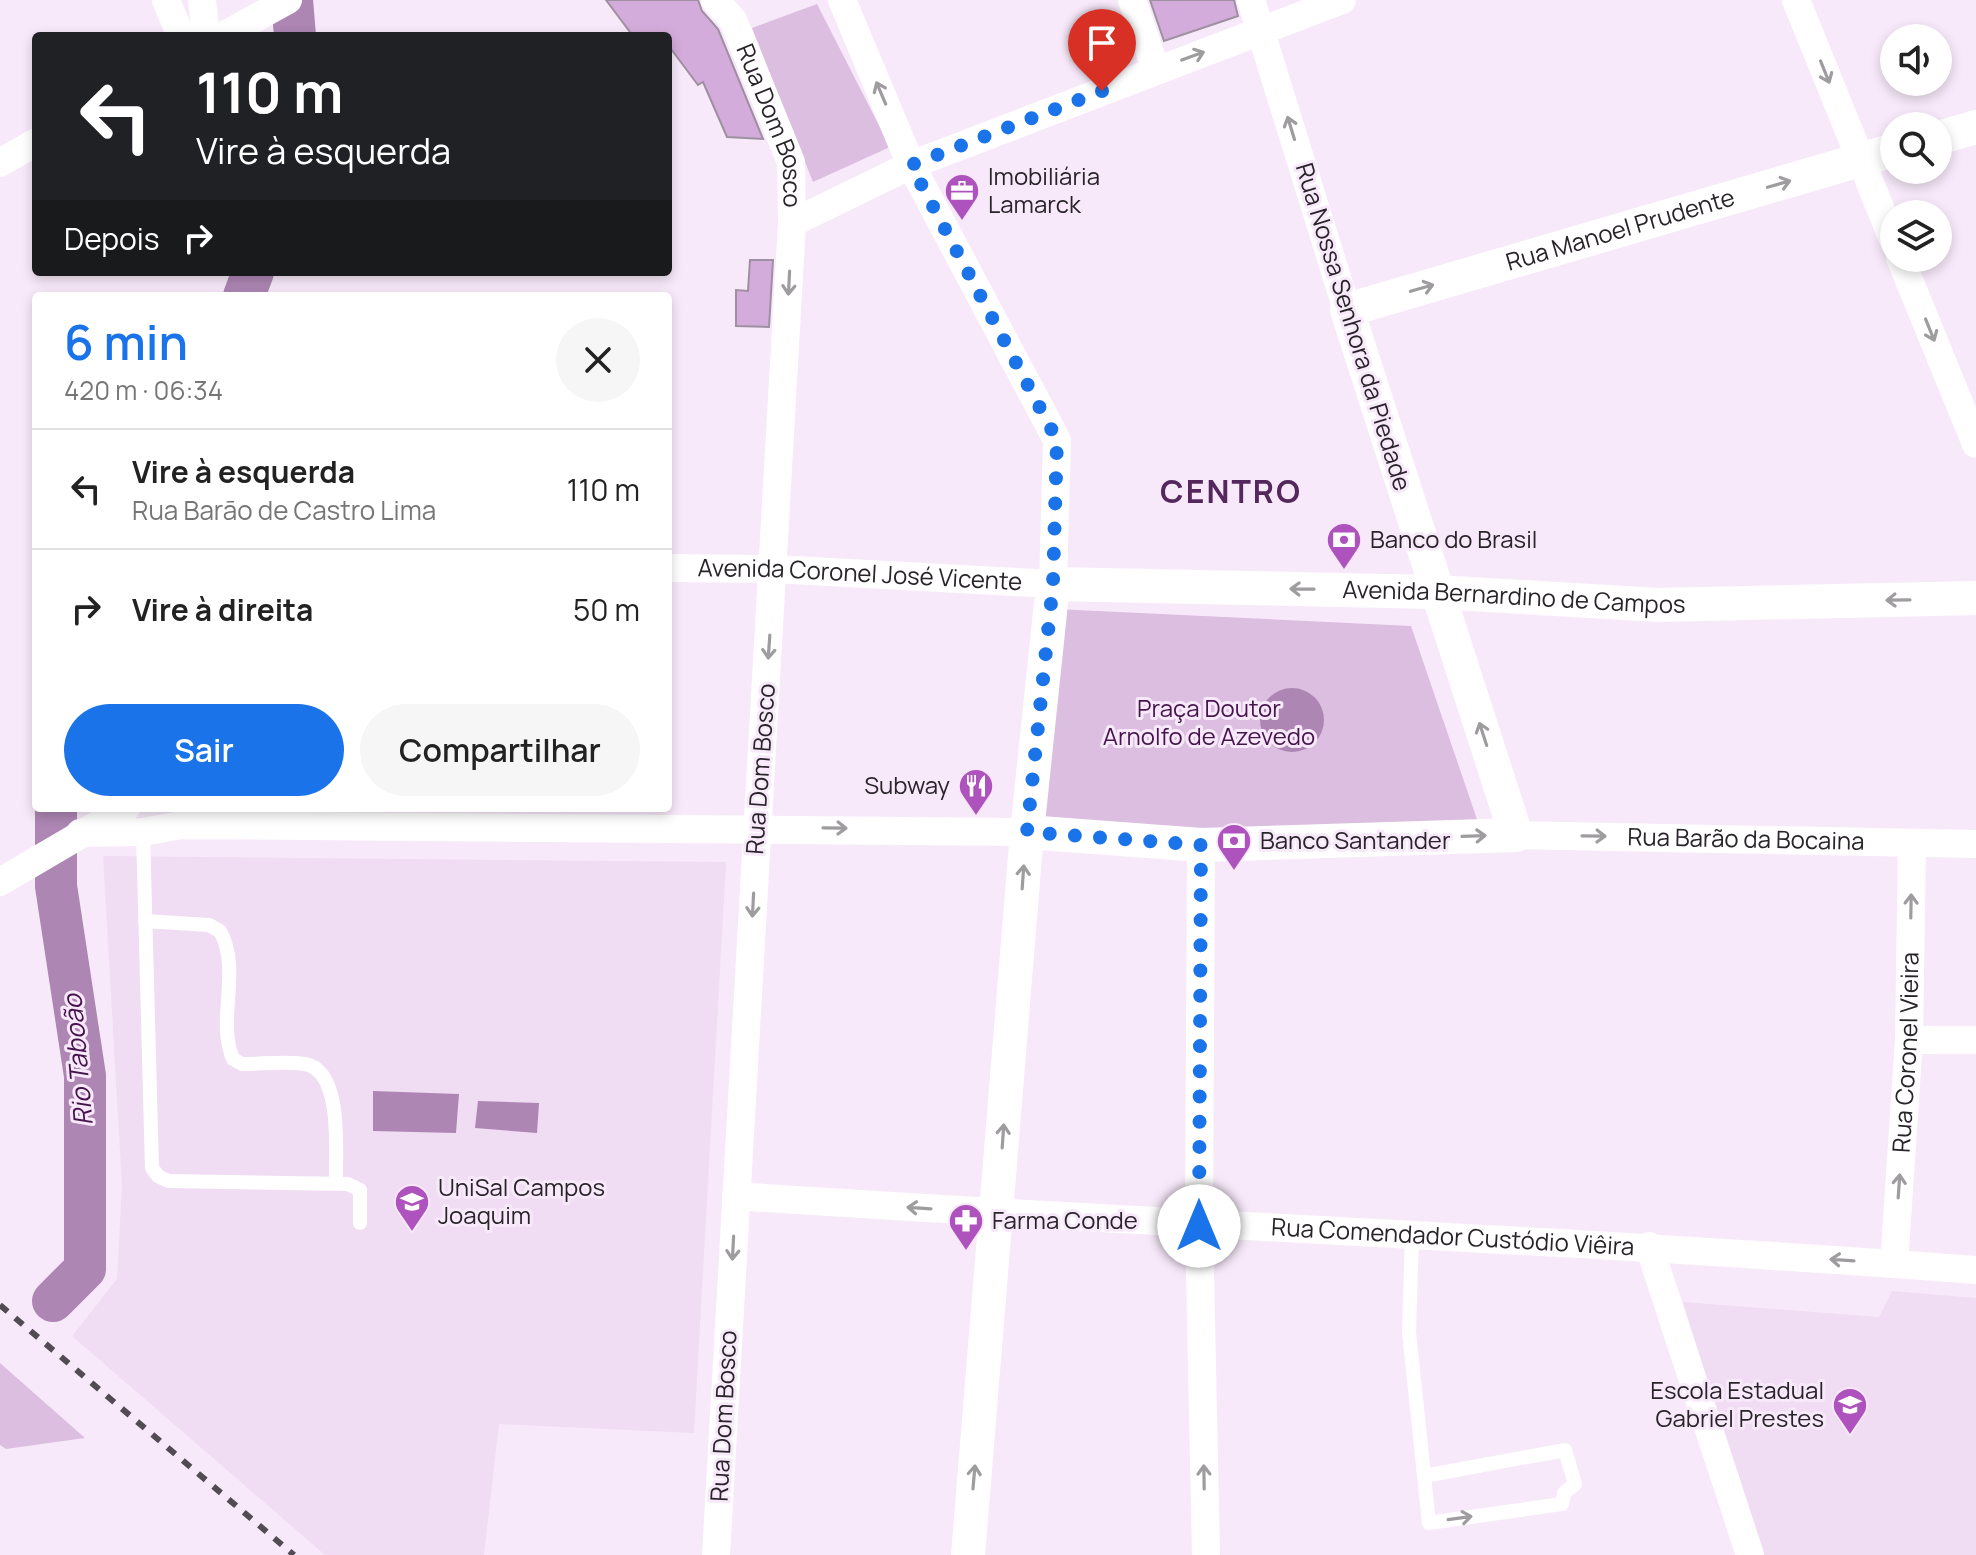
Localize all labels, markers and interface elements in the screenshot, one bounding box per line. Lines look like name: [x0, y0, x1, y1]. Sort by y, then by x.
pin: [1068, 9, 1136, 91]
icon: arrive: [1080, 21, 1124, 65]
map controls: [1880, 24, 1952, 272]
button: sound: [1880, 24, 1952, 96]
street label: Rua Dom Bosco: [729, 38, 810, 208]
one-way arrow: [1180, 48, 1205, 63]
text: 110 m: [196, 53, 343, 130]
one-way arrow: [1819, 59, 1833, 84]
icon: left: [64, 64, 168, 168]
one-way arrow: [873, 81, 887, 106]
button: search: [1880, 112, 1952, 184]
one-way arrow: [1283, 116, 1297, 141]
text: Vire à esquerda: [196, 126, 451, 175]
place label: Imobiliária Lamarck: [988, 159, 1100, 220]
street label: Rua Nossa Senhora da Piedade: [1289, 159, 1420, 494]
office icon: Imobiliária Lamarck: [943, 172, 981, 222]
one-way arrow: [1765, 176, 1791, 191]
street label: Rua Manoel Prudente: [1502, 180, 1738, 278]
button: layers: [1880, 200, 1952, 272]
icon: right: [176, 216, 220, 260]
text: Depois: [64, 218, 160, 259]
one-way arrow: [781, 269, 796, 296]
one-way arrow: [1408, 280, 1434, 295]
text: 6 min: [64, 309, 188, 374]
one-way arrow: [1923, 317, 1938, 342]
button: close: [556, 318, 640, 402]
text: 420 m · 06:34: [64, 372, 223, 408]
text: Vire à esquerda: [132, 451, 355, 492]
icon: left: [64, 467, 108, 511]
text: 110 m: [567, 469, 640, 510]
district label: CENTRO: [1160, 469, 1302, 513]
text: Rua Barão de Castro Lima: [132, 492, 436, 528]
bank icon: Banco do Brasil: [1325, 521, 1363, 571]
place label: Banco do Brasil: [1370, 522, 1537, 555]
street label: Avenida Coronel José Vicente: [697, 550, 1023, 597]
street label: Avenida Bernardino de Campos: [1342, 572, 1686, 620]
one-way arrow: [1289, 582, 1316, 597]
icon: right: [64, 587, 108, 631]
text: Vire à direita: [132, 589, 313, 630]
text: 50 m: [573, 589, 640, 630]
one-way arrow: [1885, 592, 1912, 608]
one-way arrow: [761, 633, 776, 660]
street label: Rua Dom Bosco: [737, 682, 782, 856]
park label: Praça Doutor Arnolfo de Azevedo: [1103, 691, 1315, 752]
button: Sair: [64, 704, 344, 796]
button: Compartilhar: [360, 704, 640, 796]
one-way arrow: [1475, 722, 1490, 748]
restaurant icon: Subway: [957, 767, 995, 817]
place label: Subway: [864, 768, 950, 801]
street label: Rua Barão da Bocaina: [1627, 819, 1865, 857]
one-way arrow: [821, 821, 848, 836]
bank icon: Banco Santander: [1215, 822, 1253, 872]
place label: Banco Santander: [1260, 823, 1451, 856]
one-way arrow: [1460, 829, 1487, 844]
one-way arrow: [1580, 829, 1607, 844]
one-way arrow: [1016, 864, 1031, 891]
one-way arrow: [745, 891, 760, 918]
one-way arrow: [1903, 893, 1918, 920]
street label: Rua Coronel Vieira: [1883, 952, 1925, 1154]
water label: Rio Taboão: [53, 991, 101, 1127]
one-way arrow: [996, 1123, 1011, 1150]
place label: UniSal Campos Joaquim: [438, 1170, 605, 1231]
one-way arrow: [1892, 1173, 1907, 1200]
school or university icon: UniSal Campos Joaquim: [393, 1183, 431, 1233]
position arrow: [1157, 1184, 1241, 1268]
one-way arrow: [906, 1200, 933, 1215]
pharmacy icon: Farma Conde: [947, 1202, 985, 1252]
place label: Farma Conde: [992, 1203, 1138, 1236]
street label: Rua Comendador Custódio Viêira: [1270, 1209, 1635, 1262]
one-way arrow: [725, 1234, 740, 1261]
one-way arrow: [1829, 1252, 1856, 1267]
street label: Rua Dom Bosco: [702, 1329, 743, 1502]
place label: Escola Estadual Gabriel Prestes: [1650, 1373, 1824, 1434]
school or university icon: Escola Estadual Gabriel Prestes: [1831, 1386, 1869, 1436]
one-way arrow: [967, 1464, 982, 1491]
one-way arrow: [1196, 1464, 1212, 1491]
one-way arrow: [1446, 1511, 1473, 1526]

